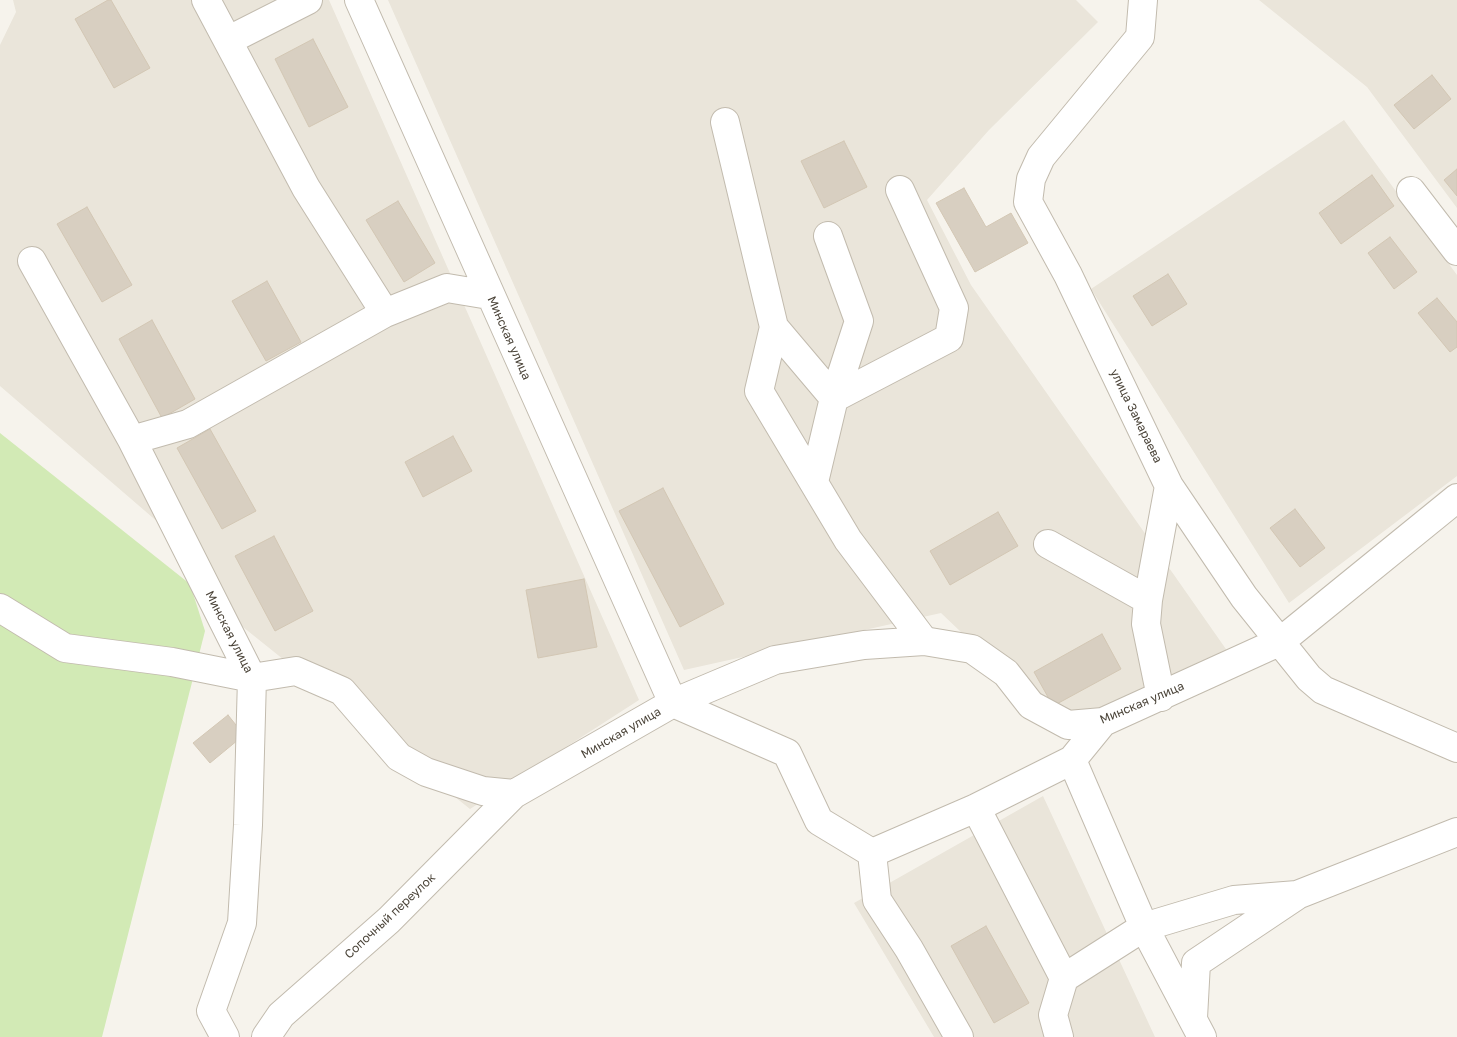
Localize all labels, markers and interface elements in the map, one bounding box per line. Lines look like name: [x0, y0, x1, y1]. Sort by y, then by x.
street label: Минская улица: [484, 294, 534, 382]
street label: улица Замараева: [1107, 367, 1165, 465]
street label: Минская улица: [202, 589, 256, 675]
street label: Минская улица: [1098, 679, 1186, 727]
street label: Минская улица: [578, 704, 664, 762]
street label: Сопочный переулок: [342, 870, 438, 962]

